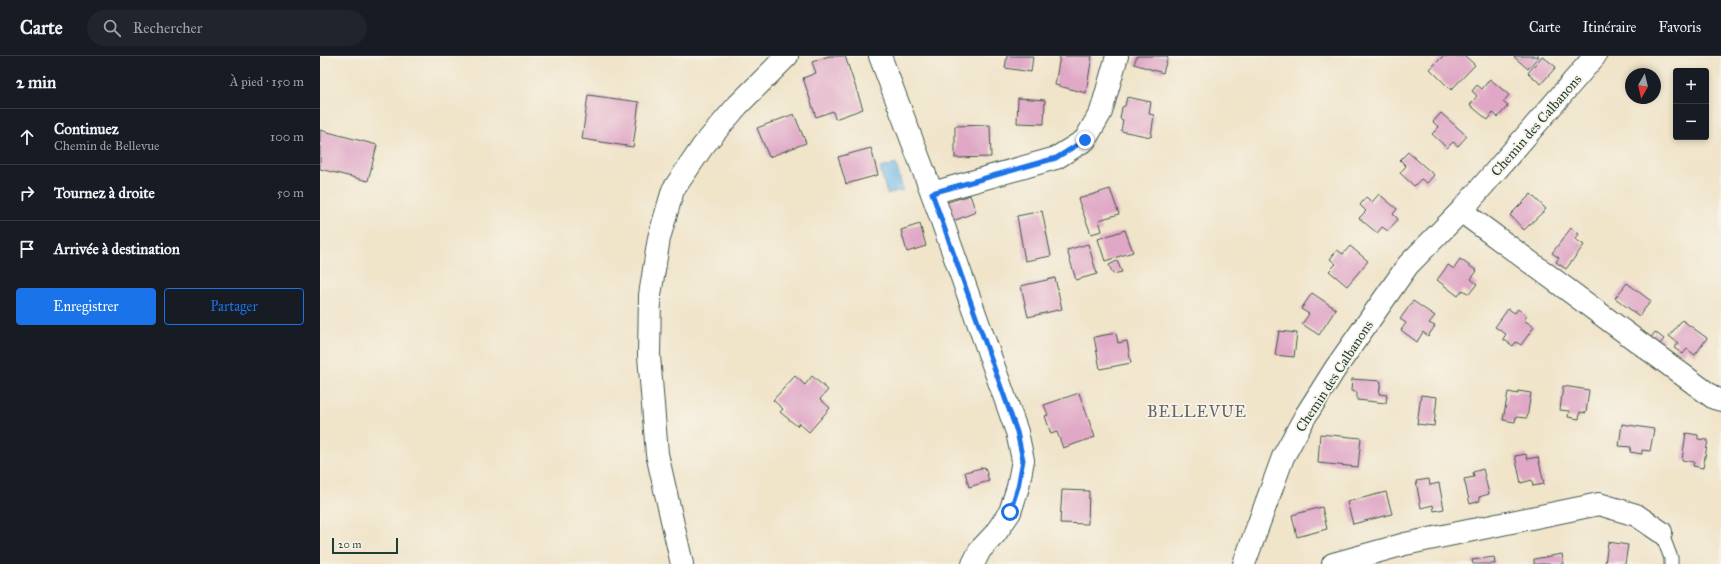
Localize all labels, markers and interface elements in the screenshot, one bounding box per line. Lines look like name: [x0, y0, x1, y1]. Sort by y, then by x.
search box: [87, 10, 367, 46]
text: Carte: [20, 16, 63, 39]
icon: search: [101, 17, 123, 39]
text: Rechercher: [133, 19, 202, 37]
text: Carte: [1529, 19, 1561, 36]
text: Itinéraire: [1583, 19, 1636, 36]
text: Favoris: [1658, 19, 1701, 36]
north arrow: [1625, 68, 1661, 104]
map controls: [1673, 68, 1709, 140]
button: +: [1673, 68, 1709, 104]
street label: Chemin des Calbanons: [1487, 71, 1585, 180]
text: 2 min: [16, 72, 56, 93]
text: À pied · 150 m: [230, 74, 304, 90]
button: −: [1673, 104, 1709, 140]
text: Continuez: [54, 120, 119, 138]
icon: ahead: [16, 126, 38, 148]
text: 100 m: [270, 129, 304, 145]
route end: [1076, 131, 1094, 149]
text: Chemin de Bellevue: [54, 138, 160, 154]
icon: right: [16, 182, 38, 204]
text: Tournez à droite: [54, 184, 155, 202]
text: 50 m: [277, 185, 304, 201]
icon: arrive: [16, 238, 38, 260]
text: Arrivée à destination: [54, 240, 180, 258]
button: Enregistrer: [16, 288, 156, 325]
button: Partager: [164, 288, 304, 325]
street label: Chemin des Calbanons: [1292, 317, 1377, 435]
district label: BELLEVUE: [1147, 402, 1247, 421]
route start: [1001, 503, 1019, 521]
scale bar: [332, 536, 398, 555]
text: 20 m: [338, 538, 361, 551]

